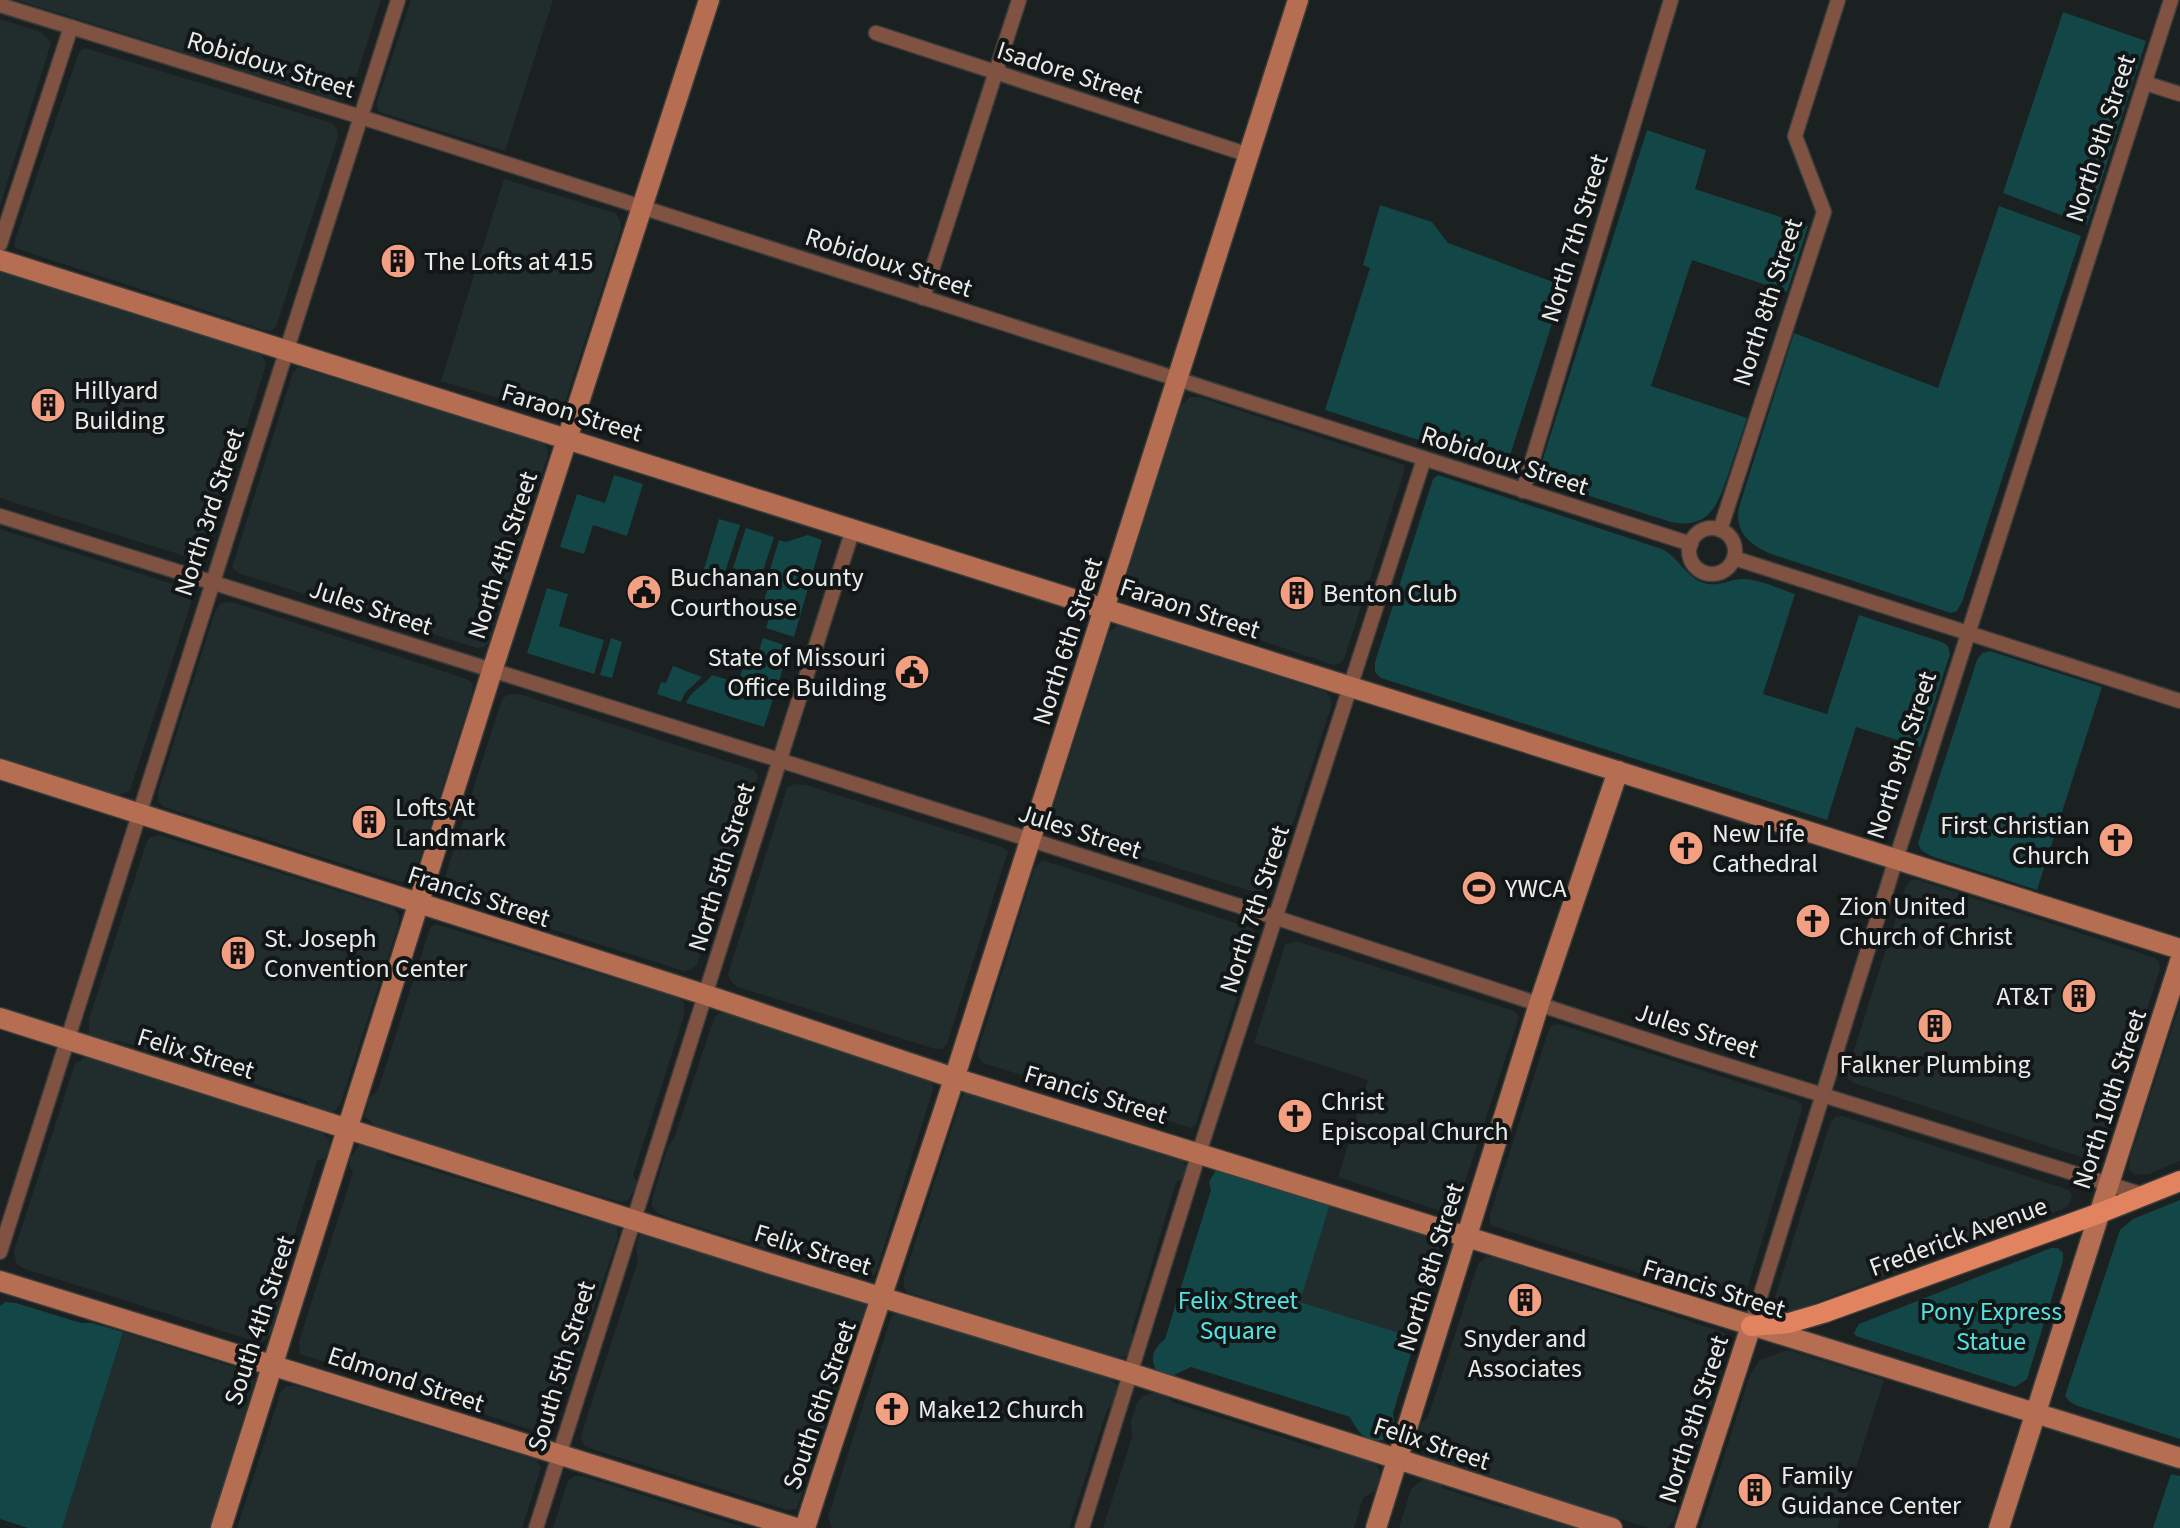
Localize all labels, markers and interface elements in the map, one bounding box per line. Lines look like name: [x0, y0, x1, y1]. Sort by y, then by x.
street label: Robidoux Street: [182, 21, 360, 108]
street label: Isadore Street: [992, 31, 1148, 114]
street label: North 9th Street: [2056, 49, 2145, 227]
street label: North 7th Street: [1531, 149, 1618, 327]
street label: North 8th Street: [1723, 213, 1812, 391]
street label: Robidoux Street: [800, 218, 977, 307]
building icon: The Lofts at 415: [379, 242, 417, 280]
place label: The Lofts at 415: [424, 243, 593, 280]
place label: Hillyard Building: [74, 372, 165, 439]
street label: Faraon Street: [497, 374, 647, 451]
building icon: Hillyard Building: [29, 386, 67, 424]
street label: Robidoux Street: [1416, 416, 1593, 505]
street label: North 3rd Street: [165, 423, 254, 601]
street label: North 4th Street: [458, 466, 547, 644]
street label: North 6th Street: [1023, 552, 1112, 730]
place label: Buchanan County Courthouse: [670, 559, 864, 626]
street label: Faraon Street: [1115, 568, 1265, 649]
street label: Jules Street: [305, 570, 437, 645]
public building icon: Buchanan County Courthouse: [625, 573, 663, 611]
building icon: Benton Club: [1278, 574, 1316, 612]
place label: Benton Club: [1323, 575, 1457, 612]
place label: State of Missouri Office Building: [708, 639, 886, 706]
public building icon: State of Missouri Office Building: [893, 653, 931, 691]
street label: North 9th Street: [1857, 666, 1946, 844]
street label: North 5th Street: [678, 778, 765, 956]
place label: Lofts At Landmark: [395, 789, 506, 856]
street label: Jules Street: [1014, 794, 1146, 869]
building icon: Lofts At Landmark: [350, 803, 388, 841]
place label: First Christian Church: [1940, 807, 2090, 874]
place label: New Life Cathedral: [1712, 815, 1818, 882]
street label: North 7th Street: [1210, 820, 1299, 998]
church icon: First Christian Church: [2097, 821, 2135, 859]
church icon: New Life Cathedral: [1667, 829, 1705, 867]
street label: Francis Street: [403, 856, 555, 937]
sports icon: YWCA: [1460, 869, 1498, 907]
place label: YWCA: [1504, 870, 1567, 907]
place label: Zion United Church of Christ: [1839, 888, 2013, 955]
church icon: Zion United Church of Christ: [1794, 902, 1832, 940]
place label: St. Joseph Convention Center: [264, 920, 468, 987]
building icon: St. Joseph Convention Center: [219, 934, 257, 972]
building icon: AT&T: [2060, 977, 2098, 1015]
place label: AT&T: [1997, 978, 2053, 1015]
street label: Jules Street: [1631, 993, 1763, 1068]
street label: North 10th Street: [2063, 1004, 2156, 1194]
building icon: Falkner Plumbing: [1916, 1007, 1954, 1045]
street label: Felix Street: [133, 1018, 259, 1089]
place label: Falkner Plumbing: [1839, 1046, 2031, 1083]
street label: Francis Street: [1020, 1055, 1172, 1134]
place label: Christ Episcopal Church: [1321, 1083, 1509, 1150]
church icon: Christ Episcopal Church: [1276, 1097, 1314, 1135]
street label: North 8th Street: [1387, 1178, 1474, 1356]
street label: Frederick Avenue: [1864, 1187, 2052, 1286]
street label: Felix Street: [750, 1214, 876, 1285]
street label: South 4th Street: [215, 1230, 304, 1410]
street label: Francis Street: [1638, 1249, 1790, 1328]
street label: South 5th Street: [518, 1276, 605, 1456]
building icon: Snyder and Associates: [1506, 1281, 1544, 1319]
park label: Felix Street Square: [1178, 1282, 1298, 1349]
park label: Pony Express Statue: [1920, 1293, 2062, 1360]
street label: South 6th Street: [773, 1316, 866, 1495]
place label: Snyder and Associates: [1463, 1320, 1587, 1387]
street label: North 9th Street: [1649, 1330, 1738, 1508]
street label: Edmond Street: [323, 1337, 489, 1422]
church icon: Make12 Church: [873, 1390, 911, 1428]
place label: Make12 Church: [918, 1391, 1084, 1428]
street label: Felix Street: [1369, 1407, 1495, 1480]
place label: Family Guidance Center: [1781, 1457, 1962, 1524]
building icon: Family Guidance Center: [1736, 1471, 1774, 1509]

